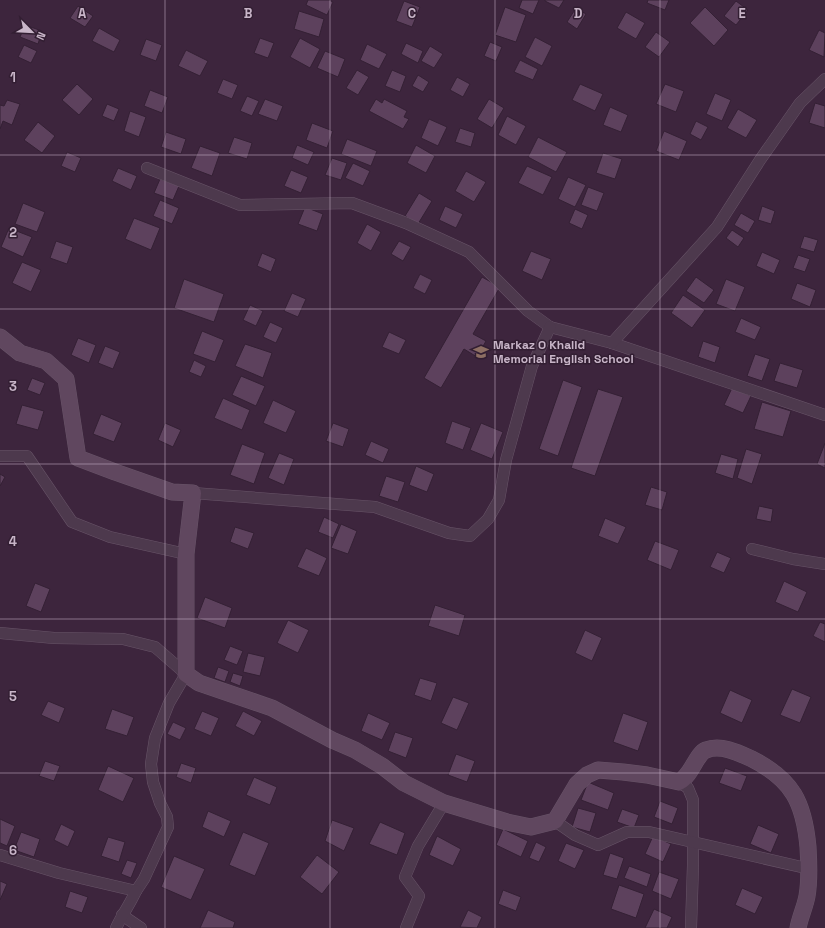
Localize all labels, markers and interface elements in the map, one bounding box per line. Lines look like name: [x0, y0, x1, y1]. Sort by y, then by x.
text: A: [78, 5, 87, 22]
text: B: [244, 5, 253, 22]
text: C: [408, 5, 416, 22]
text: D: [574, 5, 583, 22]
text: E: [738, 5, 746, 22]
north arrow: [12, 12, 52, 52]
text: N: [33, 30, 49, 42]
text: 1: [10, 69, 16, 86]
text: 2: [9, 224, 17, 241]
place label: Markaz O Khalid Memorial English School: [493, 337, 634, 367]
school or university icon: Markaz O Khalid Memorial English School: [472, 343, 490, 361]
text: 3: [9, 378, 17, 395]
text: 4: [9, 533, 17, 550]
text: 5: [9, 688, 17, 705]
text: 6: [9, 842, 17, 859]

